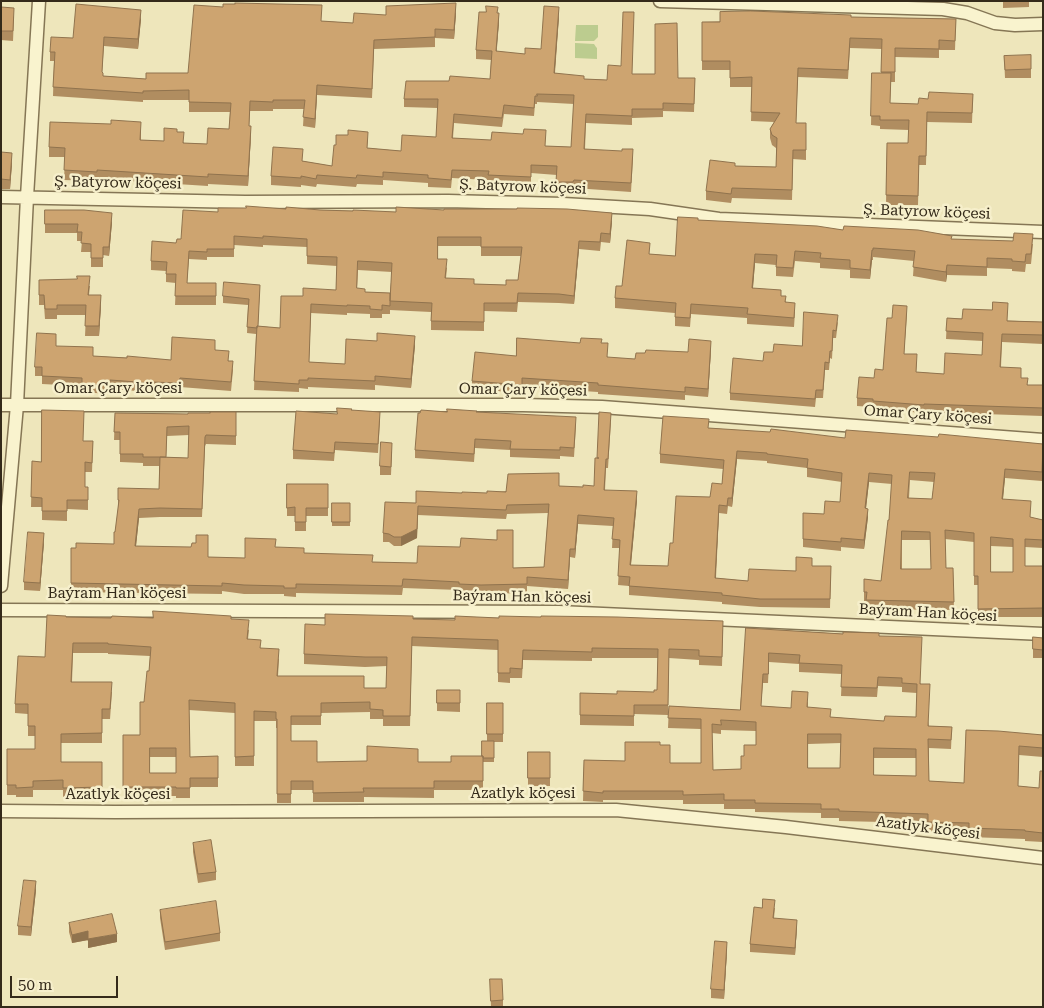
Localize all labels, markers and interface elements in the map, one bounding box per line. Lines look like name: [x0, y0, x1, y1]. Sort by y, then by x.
street label: Ş. Batyrow köçesi: [54, 173, 182, 193]
street label: Ş. Batyrow köçesi: [459, 176, 587, 198]
street label: Ş. Batyrow köçesi: [863, 201, 991, 223]
street label: Omar Çary köçesi: [54, 380, 182, 398]
street label: Omar Çary köçesi: [459, 380, 587, 400]
street label: Omar Çary köçesi: [863, 402, 993, 428]
street label: Baýram Han köçesi: [48, 585, 186, 603]
street label: Baýram Han köçesi: [452, 587, 592, 607]
street label: Baýram Han köçesi: [858, 600, 998, 626]
street label: Azatlyk köçesi: [471, 785, 575, 803]
street label: Azatlyk köçesi: [66, 786, 170, 804]
street label: Azatlyk köçesi: [875, 813, 981, 843]
scale bar: [12, 966, 120, 998]
text: 50 m: [18, 976, 52, 994]

